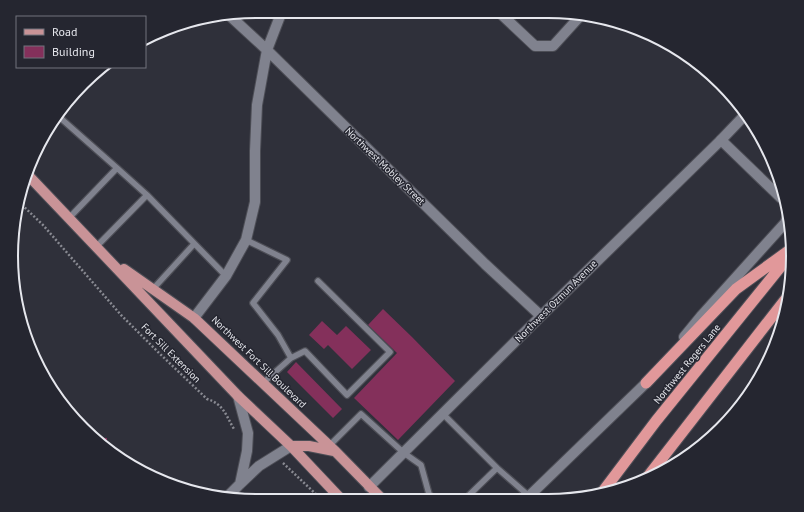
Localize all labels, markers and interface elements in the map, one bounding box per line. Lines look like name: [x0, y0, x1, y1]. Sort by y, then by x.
legend: [16, 16, 146, 68]
text: Road: [52, 24, 77, 39]
text: Building: [52, 44, 95, 59]
street label: Northwest Mobley Street: [342, 124, 428, 208]
street label: Northwest Ozmun Avenue: [512, 257, 600, 345]
street label: Northwest Fort Sill Boulevard: [209, 313, 309, 411]
street label: Fort Sill Extension: [139, 321, 203, 385]
street label: Northwest Rogers Lane: [651, 321, 723, 407]

